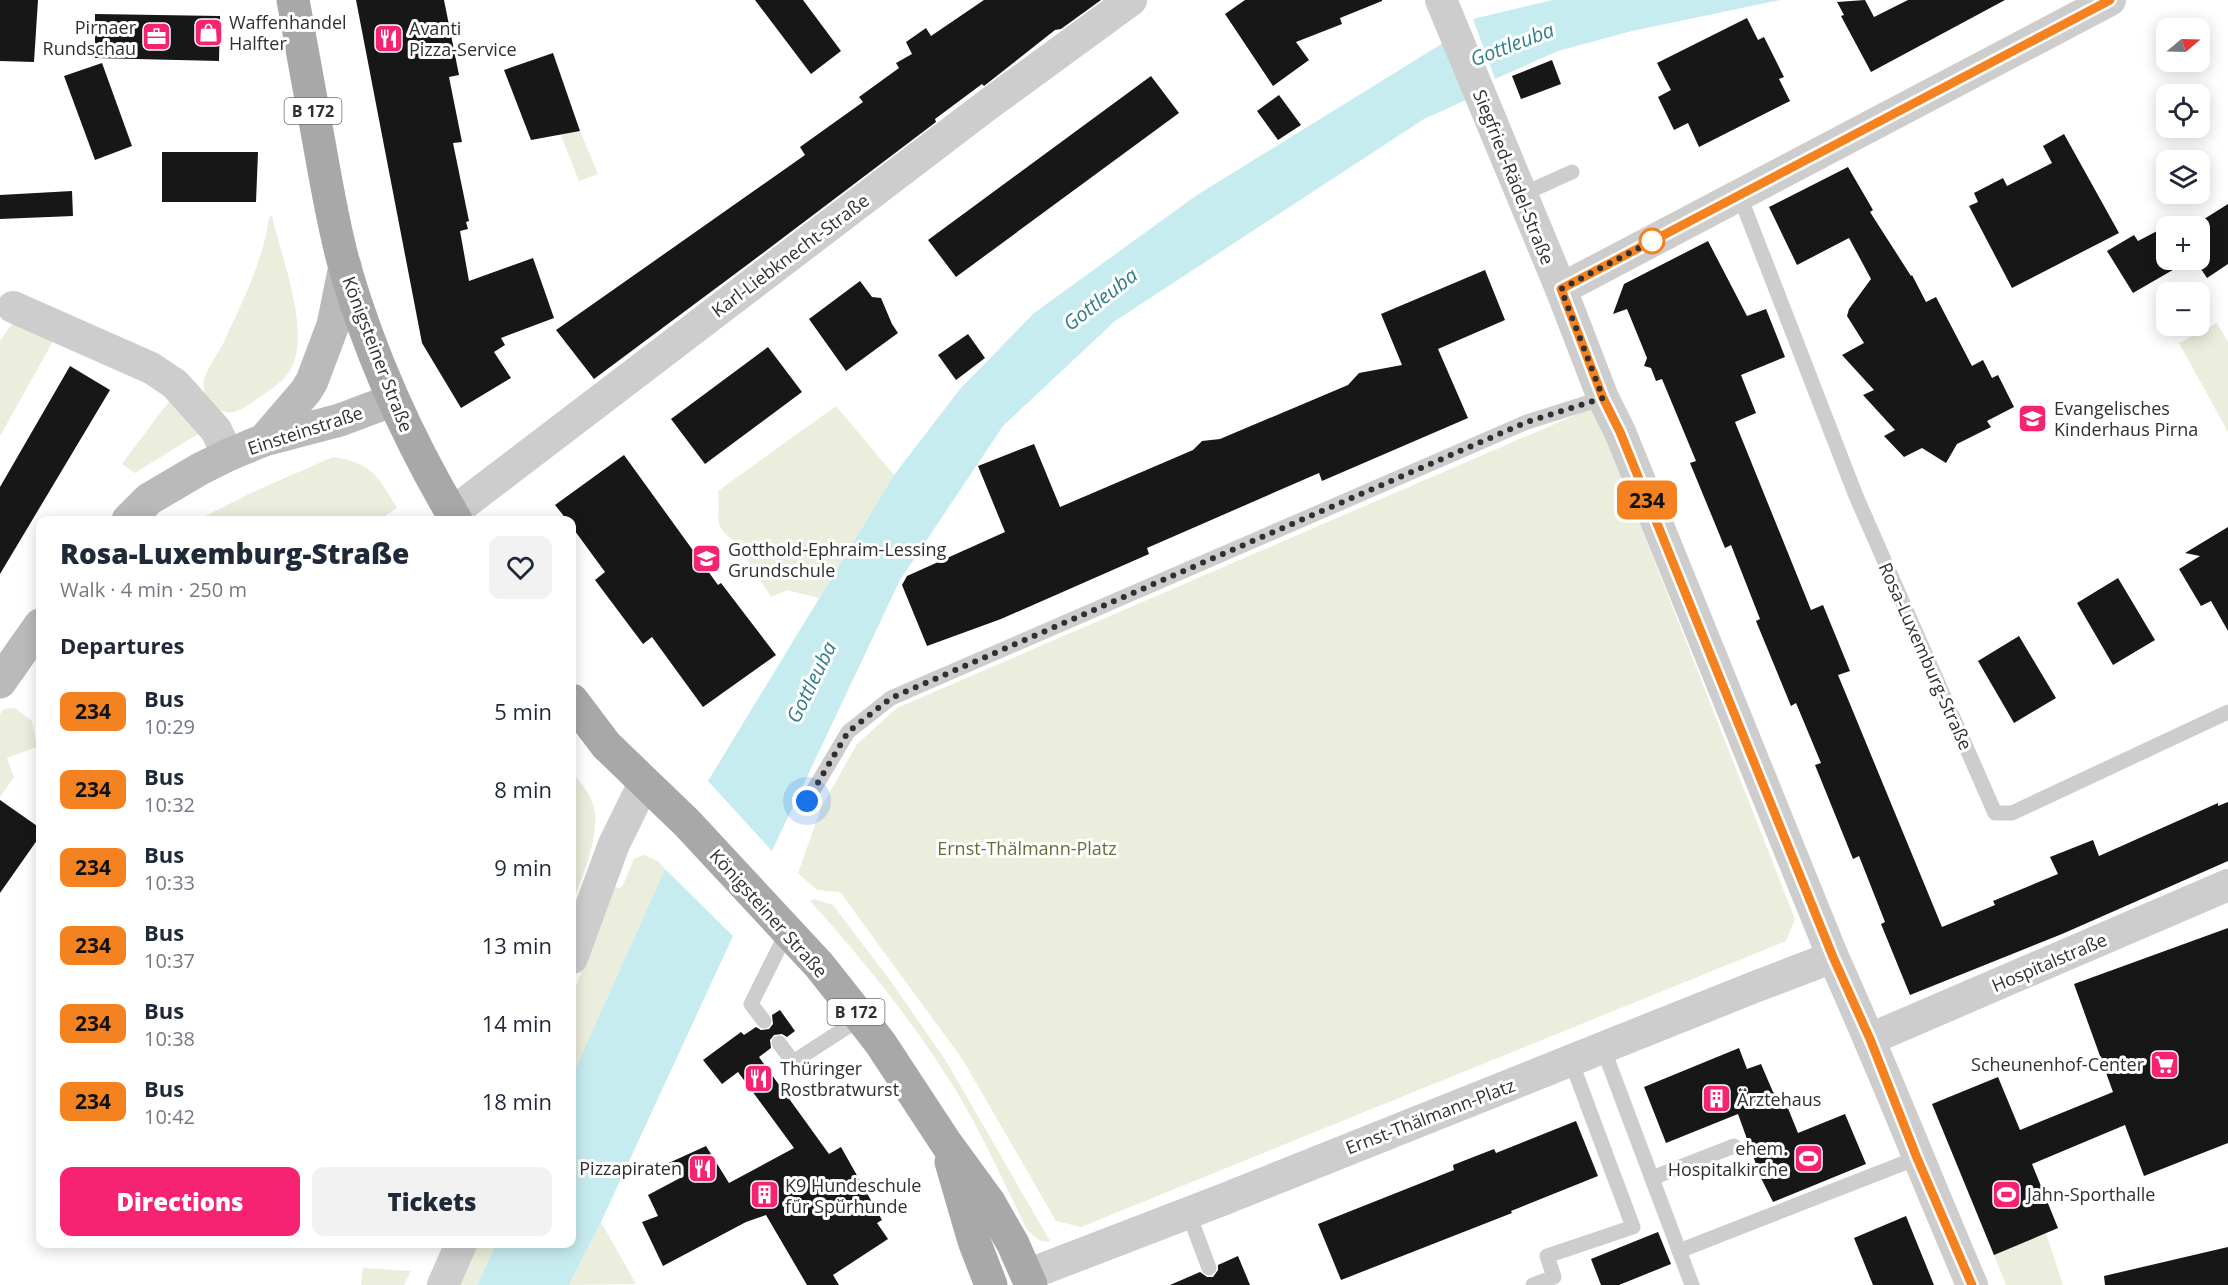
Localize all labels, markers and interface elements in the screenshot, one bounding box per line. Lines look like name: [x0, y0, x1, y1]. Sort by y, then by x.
place label: Waffenhandel Halfter: [229, 10, 347, 55]
place label: Pirnaer Rundschau: [43, 15, 137, 60]
shop icon: Waffenhandel Halfter: [192, 16, 224, 48]
place label: Avanti Pizza-Service: [409, 16, 517, 61]
water label: Gottleuba: [1466, 16, 1558, 72]
north arrow: [2156, 18, 2210, 72]
map controls: [2156, 18, 2210, 336]
office icon: Pirnaer Rundschau: [141, 21, 173, 53]
restaurant icon: Avanti Pizza-Service: [372, 22, 404, 54]
button: locate: [2156, 84, 2210, 138]
street label: Siegfried-Rädel-Straße: [1468, 86, 1560, 268]
road number: B 172: [284, 98, 342, 124]
button: layers: [2156, 150, 2210, 204]
street label: Karl-Liebknecht-Straße: [706, 188, 874, 322]
button: +: [2156, 216, 2210, 270]
unlabelled marker: [1639, 228, 1665, 254]
water label: Gottleuba: [1057, 261, 1143, 337]
street label: Königsteiner Straße: [337, 273, 419, 435]
button: −: [2156, 282, 2210, 336]
place label: Evangelisches Kinderhaus Pirna: [2054, 396, 2198, 441]
street label: Einsteinstraße: [244, 400, 366, 460]
school or university icon: Evangelisches Kinderhaus Pirna: [2017, 402, 2049, 434]
line badge: 234: [1612, 480, 1682, 520]
text: 234: [1629, 486, 1665, 514]
text: Rosa-Luxemburg-Straße: [60, 534, 409, 572]
button: heart: [489, 536, 552, 599]
place label: Gotthold-Ephraim-Lessing Grundschule: [728, 537, 947, 582]
school or university icon: Gotthold-Ephraim-Lessing Grundschule: [691, 543, 723, 575]
street label: Rosa-Luxemburg-Straße: [1874, 558, 1978, 754]
text: Walk · 4 min · 250 m: [60, 576, 247, 603]
text: Departures: [60, 630, 184, 660]
water label: Gottleuba: [780, 637, 842, 727]
text: Bus: [144, 683, 184, 713]
text: 5 min: [494, 696, 552, 726]
text: 234: [75, 697, 111, 725]
text: 10:29: [144, 713, 195, 740]
text: Bus: [144, 761, 184, 791]
text: 8 min: [494, 774, 552, 804]
text: 234: [75, 775, 111, 803]
your location: [792, 786, 822, 816]
text: 10:32: [144, 791, 195, 818]
park label: Ernst-Thälmann-Platz: [937, 836, 1117, 860]
text: Bus: [144, 839, 184, 869]
street label: Königsteiner Straße: [705, 844, 833, 982]
text: 9 min: [494, 852, 552, 882]
text: 234: [75, 853, 111, 881]
text: 10:33: [144, 869, 195, 896]
text: Bus: [144, 917, 184, 947]
street label: Hospitalstraße: [1988, 927, 2110, 997]
text: 13 min: [482, 930, 552, 960]
text: 234: [75, 931, 111, 959]
text: 10:37: [144, 947, 195, 974]
text: Bus: [144, 995, 184, 1025]
road number: B 172: [828, 999, 884, 1025]
text: 14 min: [482, 1008, 552, 1038]
text: 234: [75, 1009, 111, 1037]
text: 10:38: [144, 1025, 195, 1052]
supermarket icon: Scheunenhof-Center: [2149, 1048, 2181, 1080]
place label: Scheunenhof-Center: [1971, 1052, 2145, 1076]
place label: Thüringer Rostbratwurst: [780, 1056, 899, 1101]
restaurant icon: Thüringer Rostbratwurst: [743, 1062, 775, 1094]
text: Bus: [144, 1073, 184, 1103]
street label: Ernst-Thälmann-Platz: [1342, 1073, 1518, 1159]
building icon: Ärztehaus: [1700, 1083, 1732, 1115]
text: 18 min: [482, 1086, 552, 1116]
text: 234: [75, 1087, 111, 1115]
place label: Ärztehaus: [1737, 1087, 1821, 1111]
text: 10:42: [144, 1103, 195, 1130]
place label: ehem. Hospitalkirche: [1668, 1136, 1788, 1181]
sports icon: ehem. Hospitalkirche: [1793, 1142, 1825, 1174]
restaurant icon: Pizzapiraten: [687, 1152, 719, 1184]
place label: Pizzapiraten: [579, 1156, 682, 1180]
button: Directions: [60, 1167, 300, 1236]
button: Tickets: [312, 1167, 552, 1236]
place label: K9 Hundeschule für Spürhunde: [785, 1173, 921, 1218]
sports icon: Jahn-Sporthalle: [1990, 1178, 2022, 1210]
building icon: K9 Hundeschule für Spürhunde: [748, 1179, 780, 1211]
place label: Jahn-Sporthalle: [2025, 1182, 2155, 1206]

